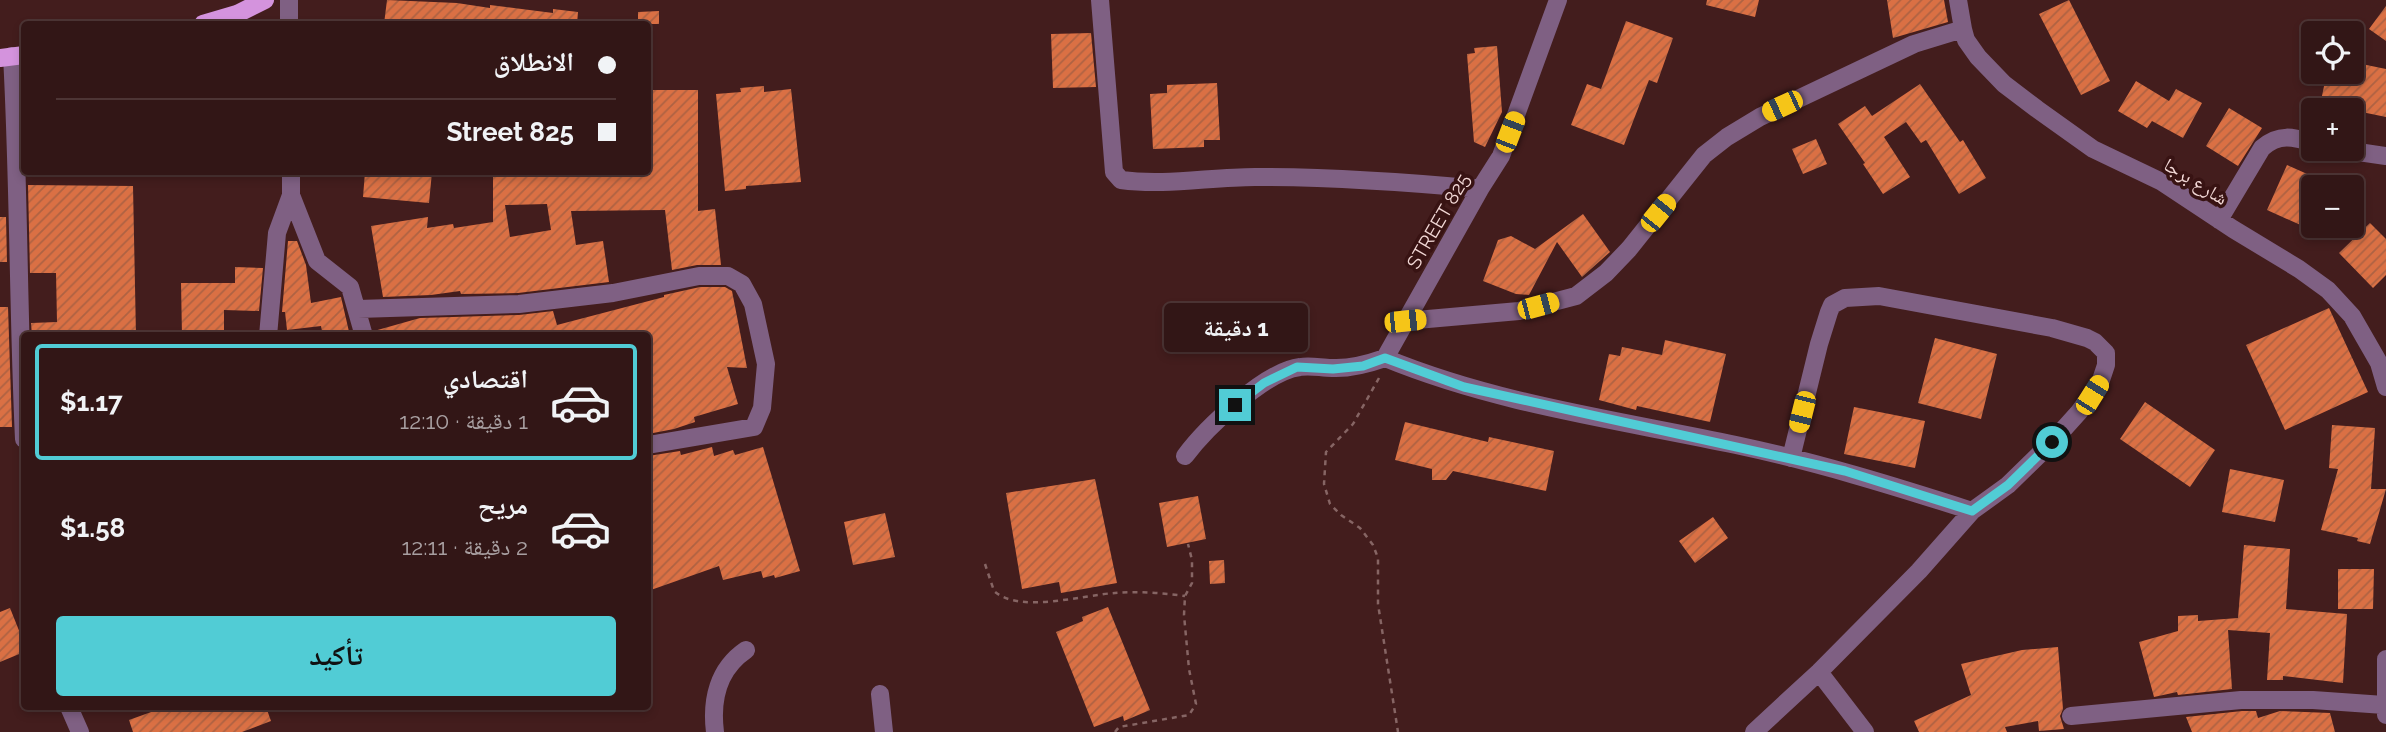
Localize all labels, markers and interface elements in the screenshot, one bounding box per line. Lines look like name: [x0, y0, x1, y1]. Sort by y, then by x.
map controls: [2301, 21, 2364, 238]
button: locate: [2301, 21, 2364, 84]
text: الانطلاق: [494, 47, 574, 77]
car: [1759, 88, 1806, 124]
button: +: [2301, 98, 2364, 161]
car: [1493, 109, 1528, 155]
text: Street 825: [447, 117, 574, 147]
street label: شارع برجا: [2160, 153, 2232, 210]
street label: STREET 825: [1402, 170, 1474, 272]
button: −: [2301, 175, 2364, 238]
car: [1637, 190, 1680, 236]
car: [1515, 290, 1562, 322]
callout: 1 دقيقة: [1163, 304, 1307, 352]
car: [1384, 308, 1427, 334]
text: 1 دقيقة: [1203, 314, 1269, 341]
text: اقتصادي: [443, 364, 528, 394]
icon: car: [549, 371, 612, 434]
car: [2072, 372, 2113, 418]
text: $1.17: [60, 387, 123, 417]
route end: [1219, 389, 1251, 421]
car: [1787, 389, 1818, 435]
text: 1 دقيقة · 12:10: [399, 407, 528, 434]
route start: [2036, 426, 2068, 458]
text: مريح: [478, 490, 528, 520]
icon: car: [549, 497, 612, 560]
text: $1.58: [60, 513, 125, 543]
text: 2 دقيقة · 12:11: [401, 533, 528, 560]
button: تأكيد: [56, 616, 616, 696]

